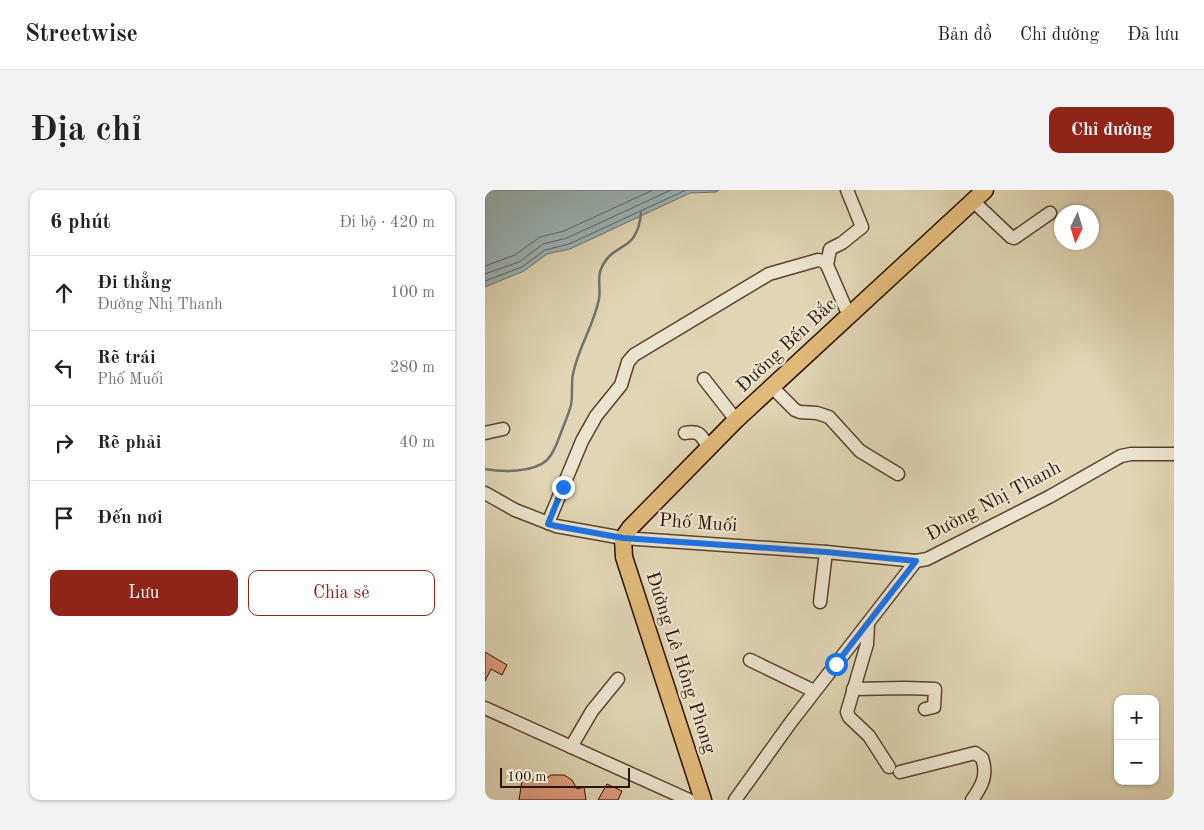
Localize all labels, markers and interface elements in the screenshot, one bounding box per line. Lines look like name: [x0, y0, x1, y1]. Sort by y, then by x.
text: Streetwise: [25, 23, 138, 47]
text: Bản đồ: [938, 26, 992, 44]
text: Chỉ đường: [1020, 26, 1099, 44]
text: Đã lưu: [1127, 26, 1179, 44]
button: Chỉ đường: [1049, 107, 1174, 153]
text: Địa chỉ: [30, 113, 142, 148]
north arrow: [1054, 205, 1099, 250]
text: 6 phút: [50, 212, 110, 233]
text: Đi bộ · 420 m: [339, 215, 435, 231]
text: Đi thẳng: [97, 274, 171, 293]
icon: ahead: [50, 279, 78, 307]
text: 100 m: [390, 285, 435, 301]
street label: Đường Bến Bắc: [732, 293, 840, 397]
text: Đường Nhị Thanh: [97, 297, 223, 313]
text: Rẽ trái: [97, 349, 156, 368]
icon: left: [50, 354, 78, 382]
text: 280 m: [390, 360, 435, 376]
text: Phố Muối: [97, 372, 163, 388]
icon: right: [50, 429, 78, 457]
text: Rẽ phải: [97, 434, 161, 453]
text: 40 m: [399, 435, 435, 451]
street label: Đường Nhị Thanh: [924, 459, 1064, 545]
route end: [552, 476, 575, 499]
icon: arrive: [50, 504, 78, 532]
text: Đến nơi: [97, 509, 163, 528]
street label: Phố Muối: [658, 511, 738, 536]
street label: Đường Lê Hồng Phong: [642, 569, 722, 757]
button: Lưu: [50, 570, 238, 616]
button: Chia sẻ: [248, 570, 435, 616]
route start: [825, 653, 848, 676]
map controls: [1114, 695, 1159, 785]
button: +: [1114, 695, 1159, 740]
button: −: [1114, 740, 1159, 785]
scale bar: [500, 765, 630, 788]
text: 100 m: [507, 770, 546, 784]

